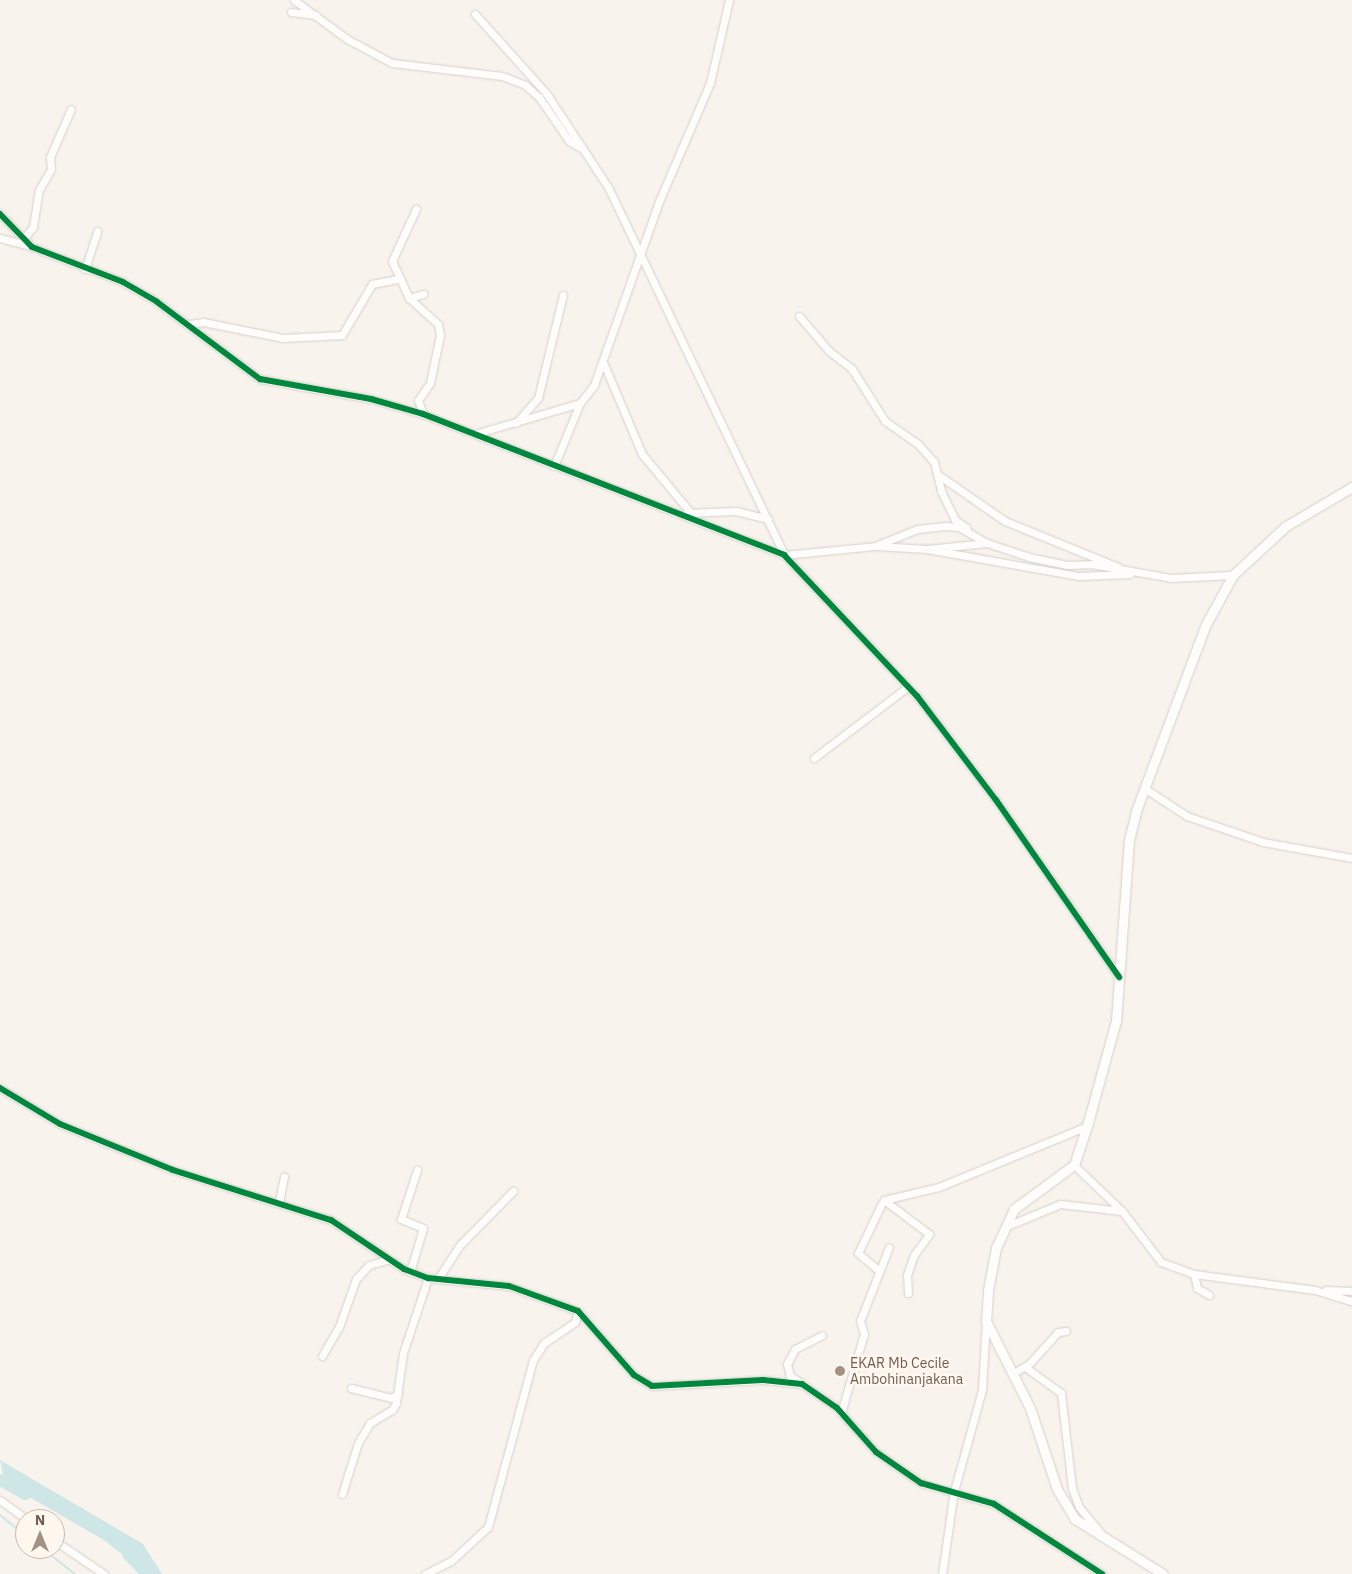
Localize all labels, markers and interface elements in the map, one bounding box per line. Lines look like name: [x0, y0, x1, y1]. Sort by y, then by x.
place label: EKAR Mb Cecile Ambohinanjakana: [850, 1355, 963, 1388]
marker: EKAR Mb Cecile Ambohinanjakana: [834, 1365, 846, 1377]
north arrow: [15, 1509, 65, 1559]
text: N: [35, 1511, 45, 1529]

